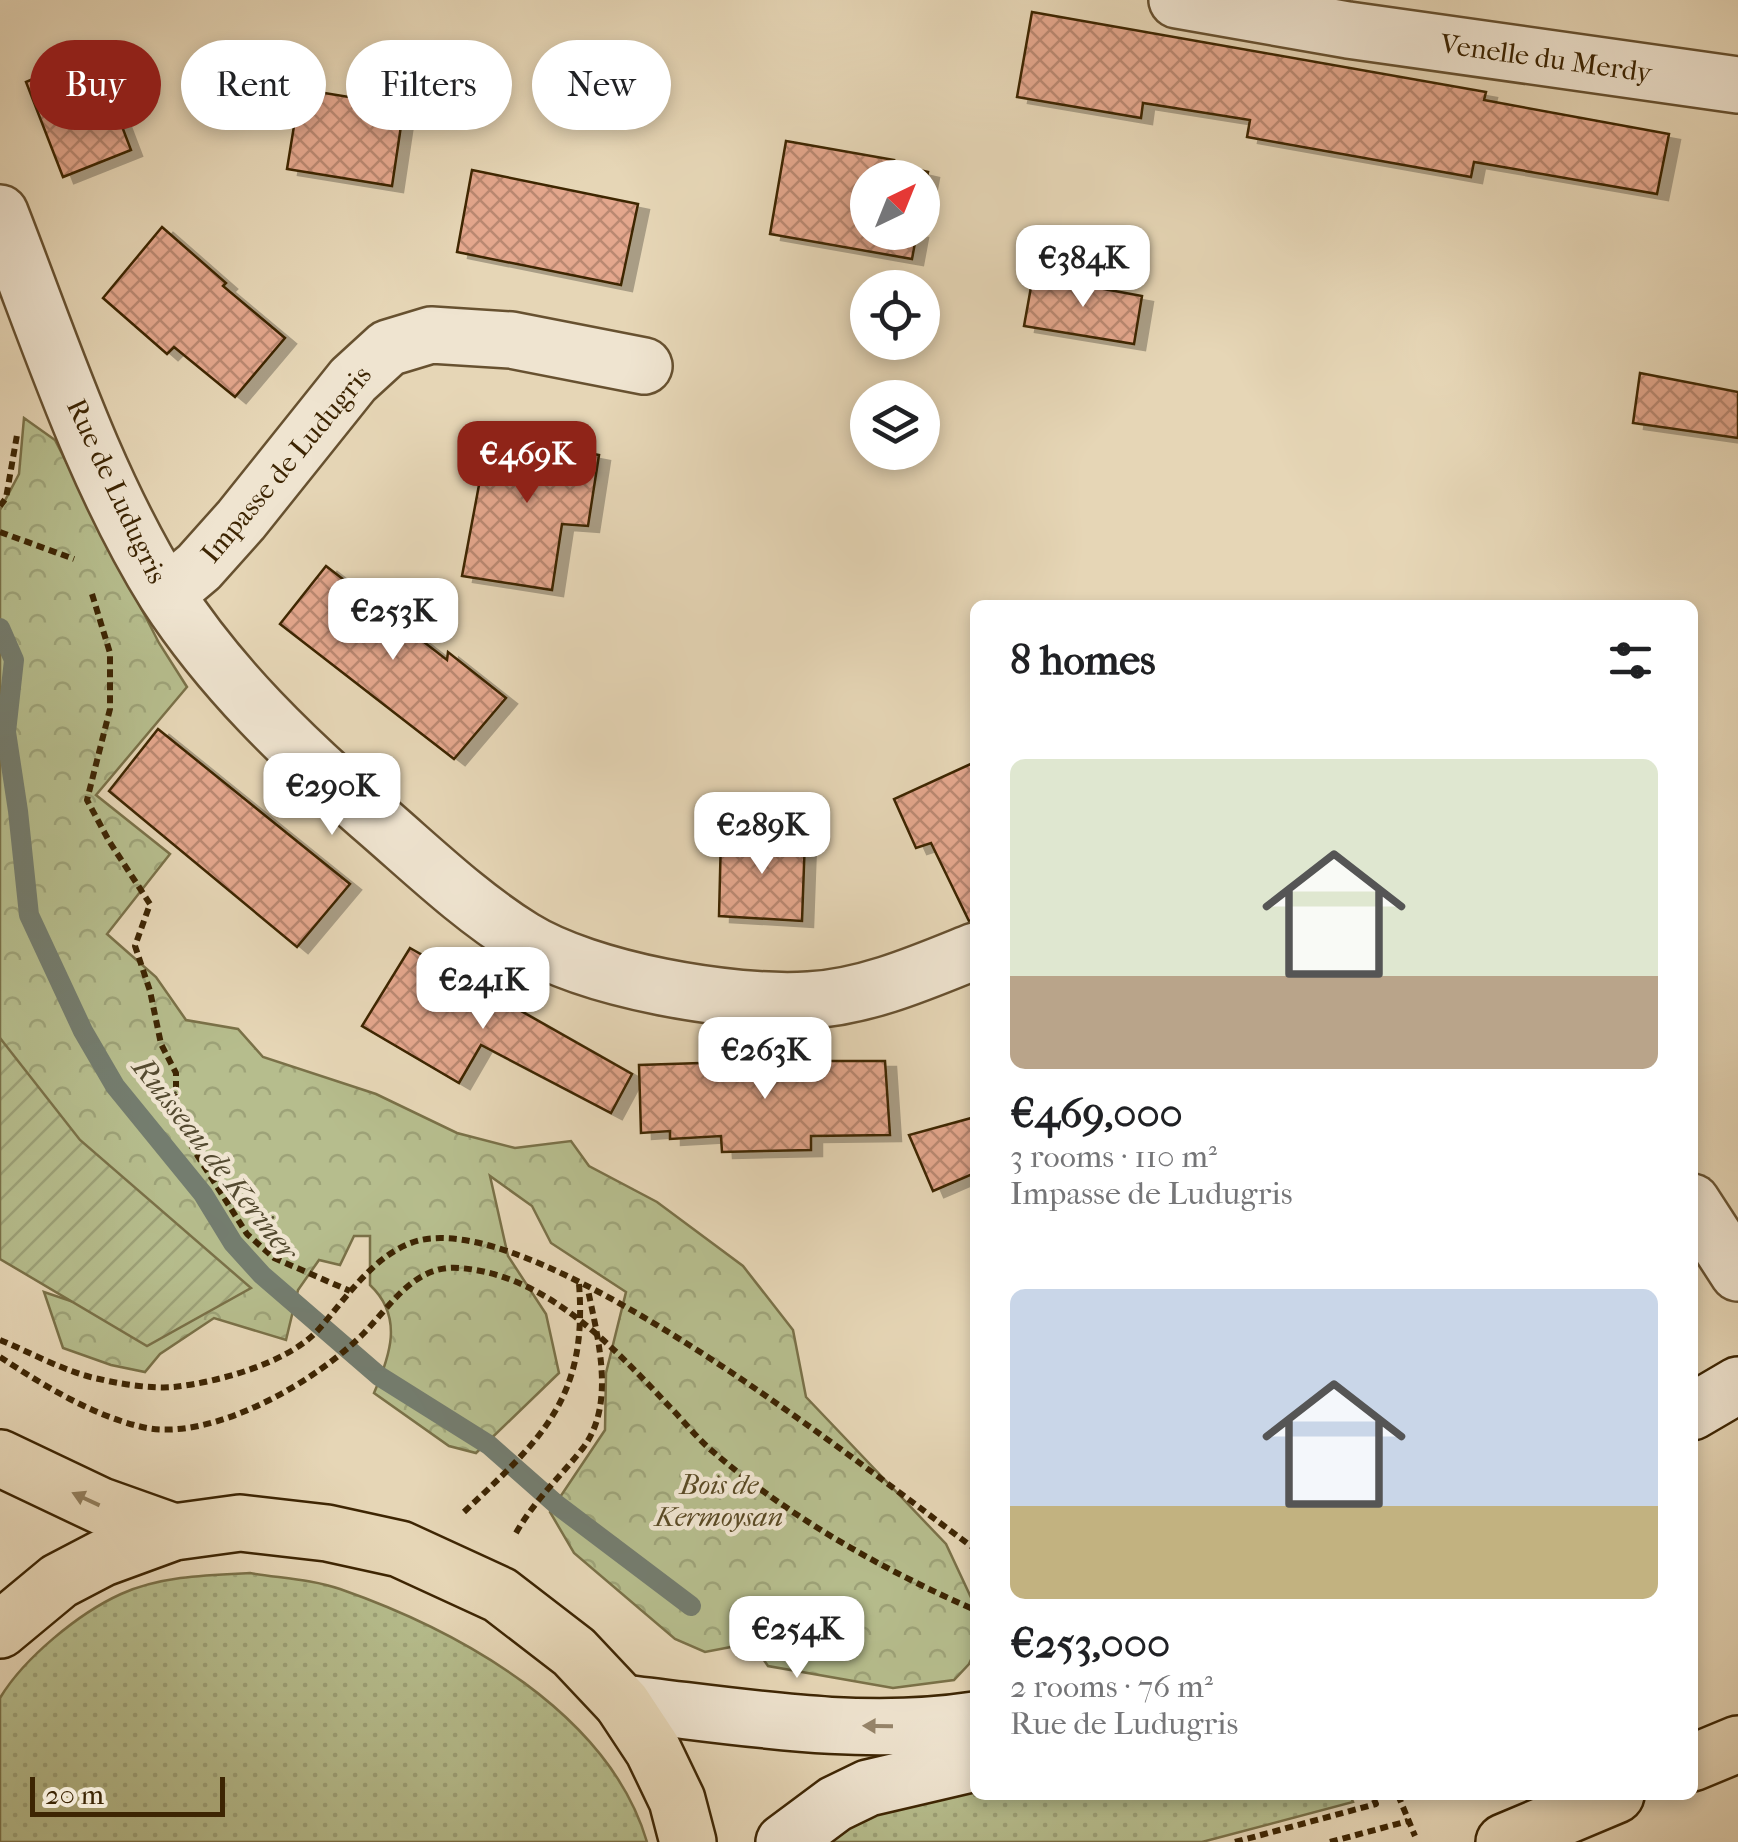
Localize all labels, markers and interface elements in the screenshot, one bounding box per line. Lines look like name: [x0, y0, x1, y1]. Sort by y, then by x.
street label: Venelle du Merdy: [1437, 27, 1655, 89]
chip: Buy: [30, 40, 161, 130]
chip: Rent: [181, 40, 326, 130]
chip: Filters: [346, 40, 512, 130]
chip: New: [532, 40, 671, 130]
north arrow: [850, 160, 940, 250]
map controls: [850, 160, 940, 470]
pin: €384K: [1013, 225, 1153, 310]
text: €384K: [1038, 239, 1128, 276]
button: locate: [850, 270, 940, 360]
street label: Impasse de Ludugris: [194, 359, 378, 569]
button: layers: [850, 380, 940, 470]
street label: Rue de Ludugris: [60, 393, 174, 589]
pin: €469K: [457, 421, 597, 506]
text: €469K: [479, 435, 575, 472]
pin: €253K: [323, 578, 463, 663]
text: €253K: [350, 592, 436, 629]
icon: filters: [1603, 633, 1658, 688]
text: 8 homes: [1010, 636, 1156, 685]
pin: €290K: [262, 753, 402, 838]
text: €290K: [285, 767, 379, 804]
pin: €289K: [692, 792, 832, 877]
text: €289K: [716, 806, 808, 843]
icon: home: [1244, 824, 1424, 1004]
pin: €241K: [413, 947, 553, 1032]
text: €241K: [438, 961, 528, 998]
pin: €263K: [695, 1017, 835, 1102]
text: €263K: [720, 1031, 810, 1068]
water label: Ruisseau de Keriner: [124, 1049, 306, 1269]
text: €469,000: [1010, 1089, 1183, 1138]
text: 3 rooms · 110 m²: [1010, 1138, 1217, 1175]
text: Impasse de Ludugris: [1010, 1175, 1293, 1212]
icon: home: [1244, 1354, 1424, 1534]
park label: Bois de Kermoysan: [653, 1468, 783, 1533]
one-way arrow: [71, 1490, 100, 1507]
pin: €254K: [727, 1596, 867, 1681]
text: €254K: [751, 1610, 843, 1647]
text: €253,000: [1010, 1619, 1170, 1668]
text: 2 rooms · 76 m²: [1010, 1668, 1213, 1705]
text: Rue de Ludugris: [1010, 1705, 1238, 1742]
one-way arrow: [862, 1717, 894, 1733]
scale bar: [30, 1772, 225, 1816]
text: 20 m: [45, 1778, 104, 1811]

